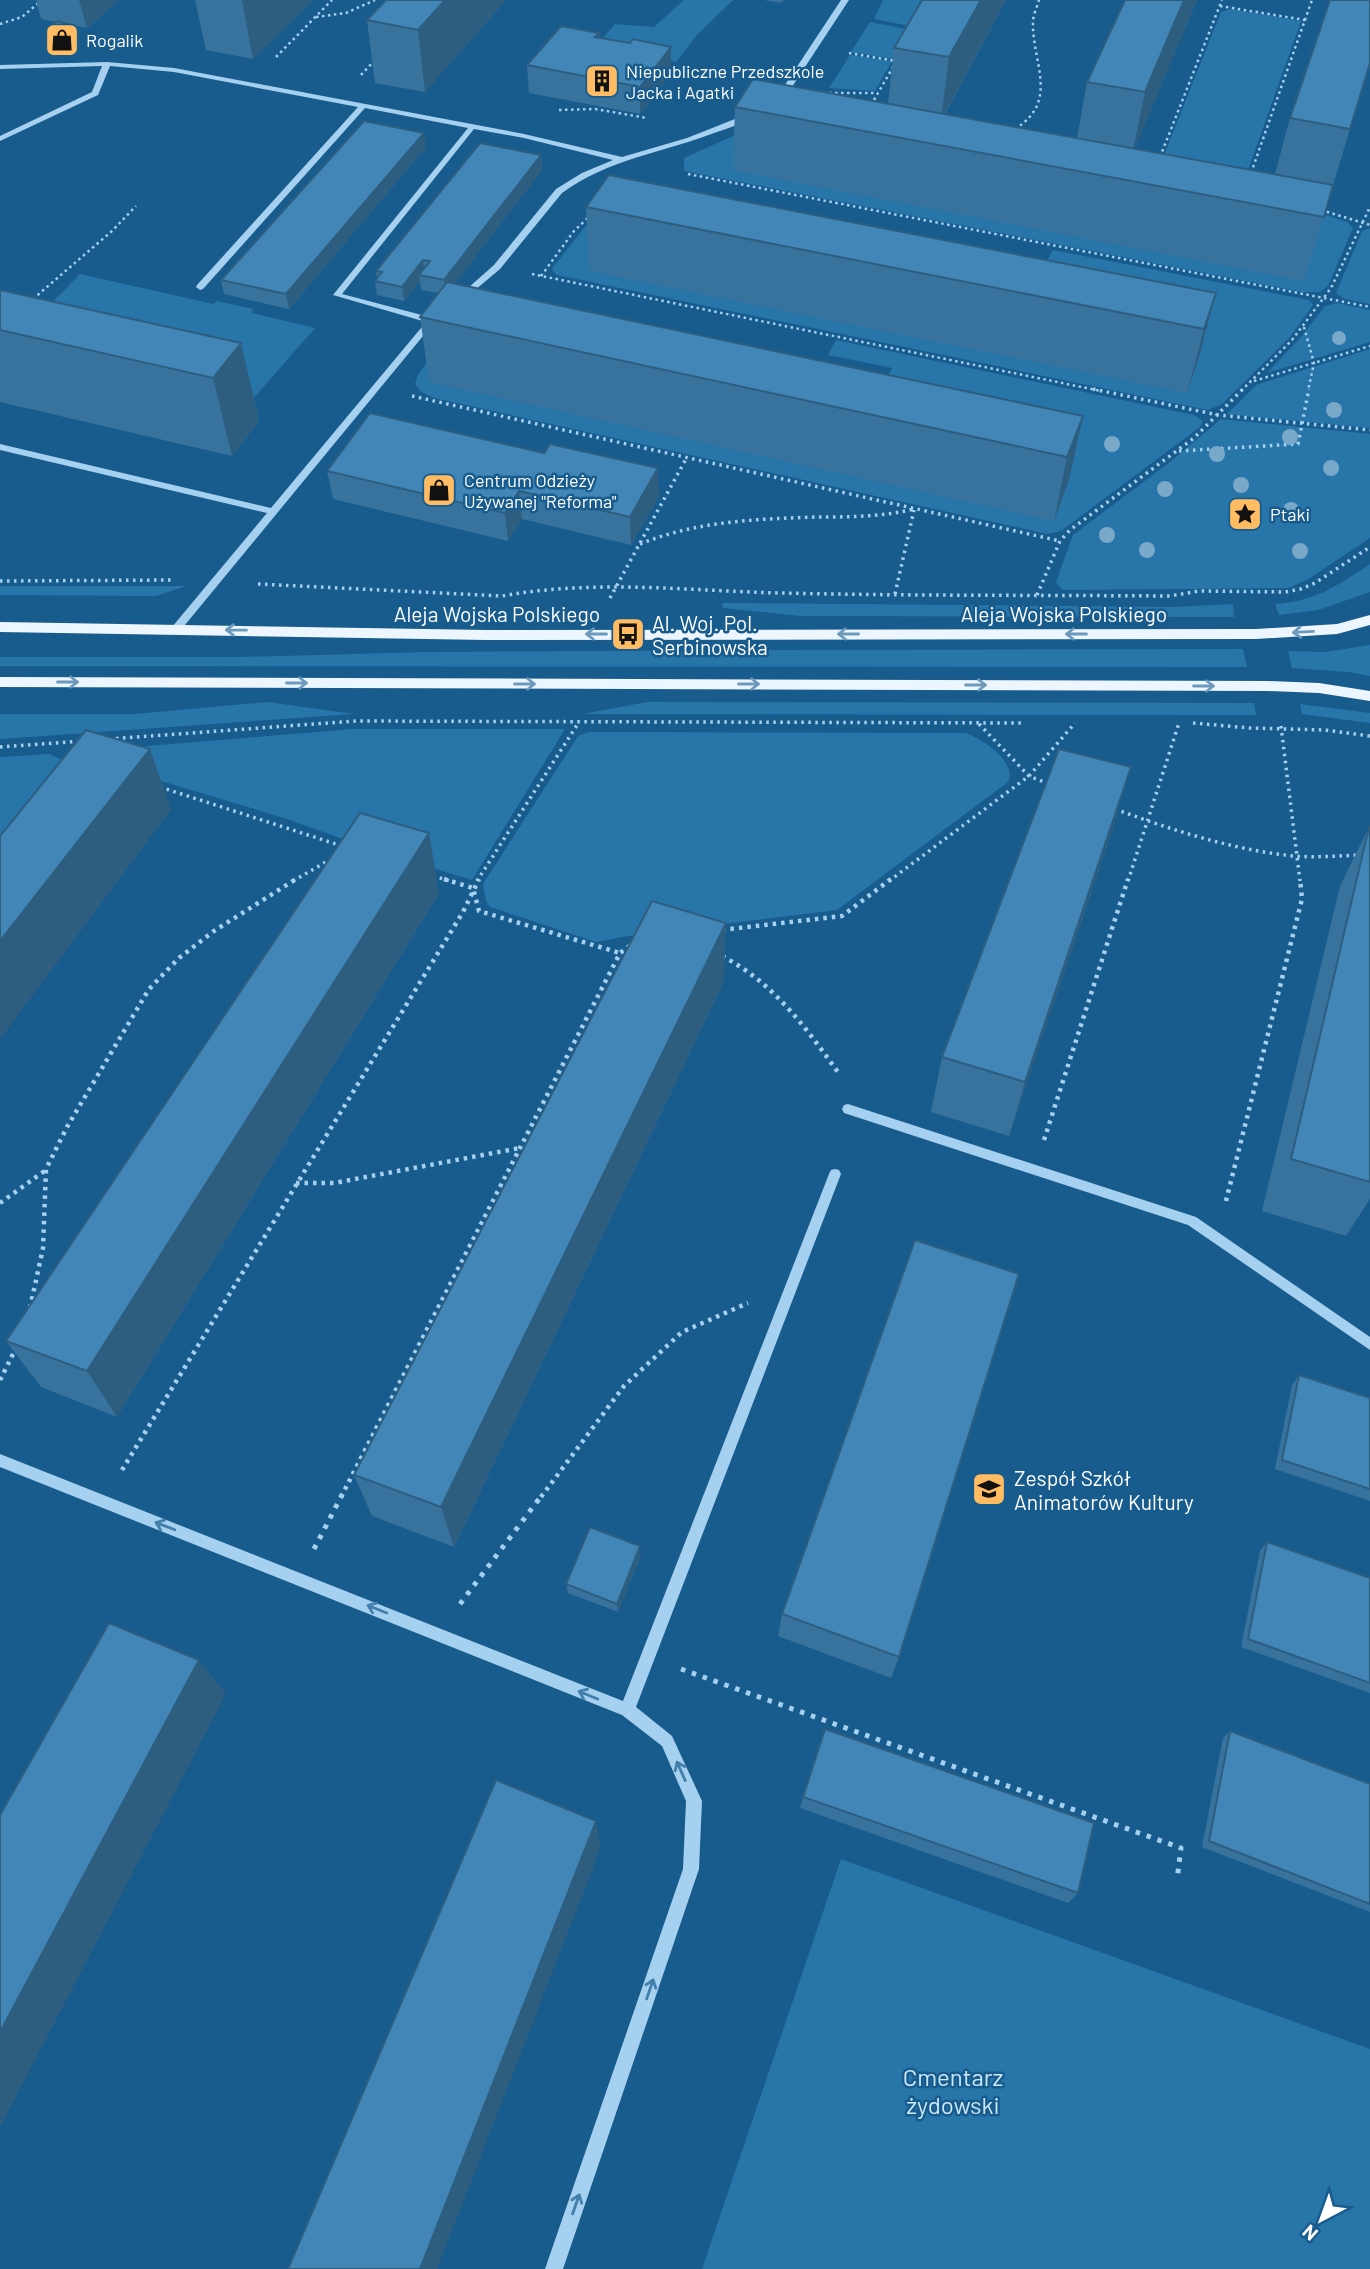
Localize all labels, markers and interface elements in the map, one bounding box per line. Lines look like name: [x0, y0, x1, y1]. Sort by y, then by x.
shop icon: Rogalik: [43, 21, 81, 59]
place label: Rogalik: [86, 29, 143, 51]
place label: Niepubliczne Przedszkole Jacka i Agatki: [626, 60, 824, 103]
building icon: Niepubliczne Przedszkole Jacka i Agatki: [583, 62, 621, 100]
place label: Centrum Odzieży Używanej "Reforma": [464, 469, 617, 512]
shop icon: Centrum Odzieży Używanej "Reforma": [420, 471, 458, 509]
place icon: Ptaki: [1226, 495, 1264, 533]
place label: Ptaki: [1270, 503, 1310, 525]
street label: Aleja Wojska Polskiego: [394, 601, 600, 626]
street label: Aleja Wojska Polskiego: [961, 601, 1167, 626]
place label: Al. Woj. Pol. Serbinowska: [652, 610, 768, 659]
bus stop icon: Al. Woj. Pol. Serbinowska: [609, 615, 647, 653]
one-way arrow: [224, 623, 247, 637]
one-way arrow: [1292, 626, 1315, 639]
one-way arrow: [585, 627, 608, 641]
one-way arrow: [837, 627, 860, 641]
one-way arrow: [1064, 627, 1087, 641]
one-way arrow: [56, 675, 79, 689]
one-way arrow: [285, 676, 308, 690]
one-way arrow: [513, 677, 536, 691]
one-way arrow: [737, 677, 760, 691]
one-way arrow: [965, 678, 988, 692]
one-way arrow: [1192, 679, 1215, 693]
place label: Zespół Szkół Animatorów Kultury: [1014, 1465, 1194, 1514]
school or university icon: Zespół Szkół Animatorów Kultury: [970, 1470, 1008, 1508]
one-way arrow: [155, 1518, 177, 1531]
one-way arrow: [366, 1602, 388, 1615]
one-way arrow: [577, 1687, 599, 1700]
one-way arrow: [674, 1761, 687, 1783]
one-way arrow: [645, 1979, 657, 2001]
park label: Cmentarz żydowski: [903, 2062, 1003, 2119]
north arrow: [1286, 2185, 1356, 2255]
one-way arrow: [571, 2194, 583, 2216]
text: N: [1297, 2220, 1322, 2246]

